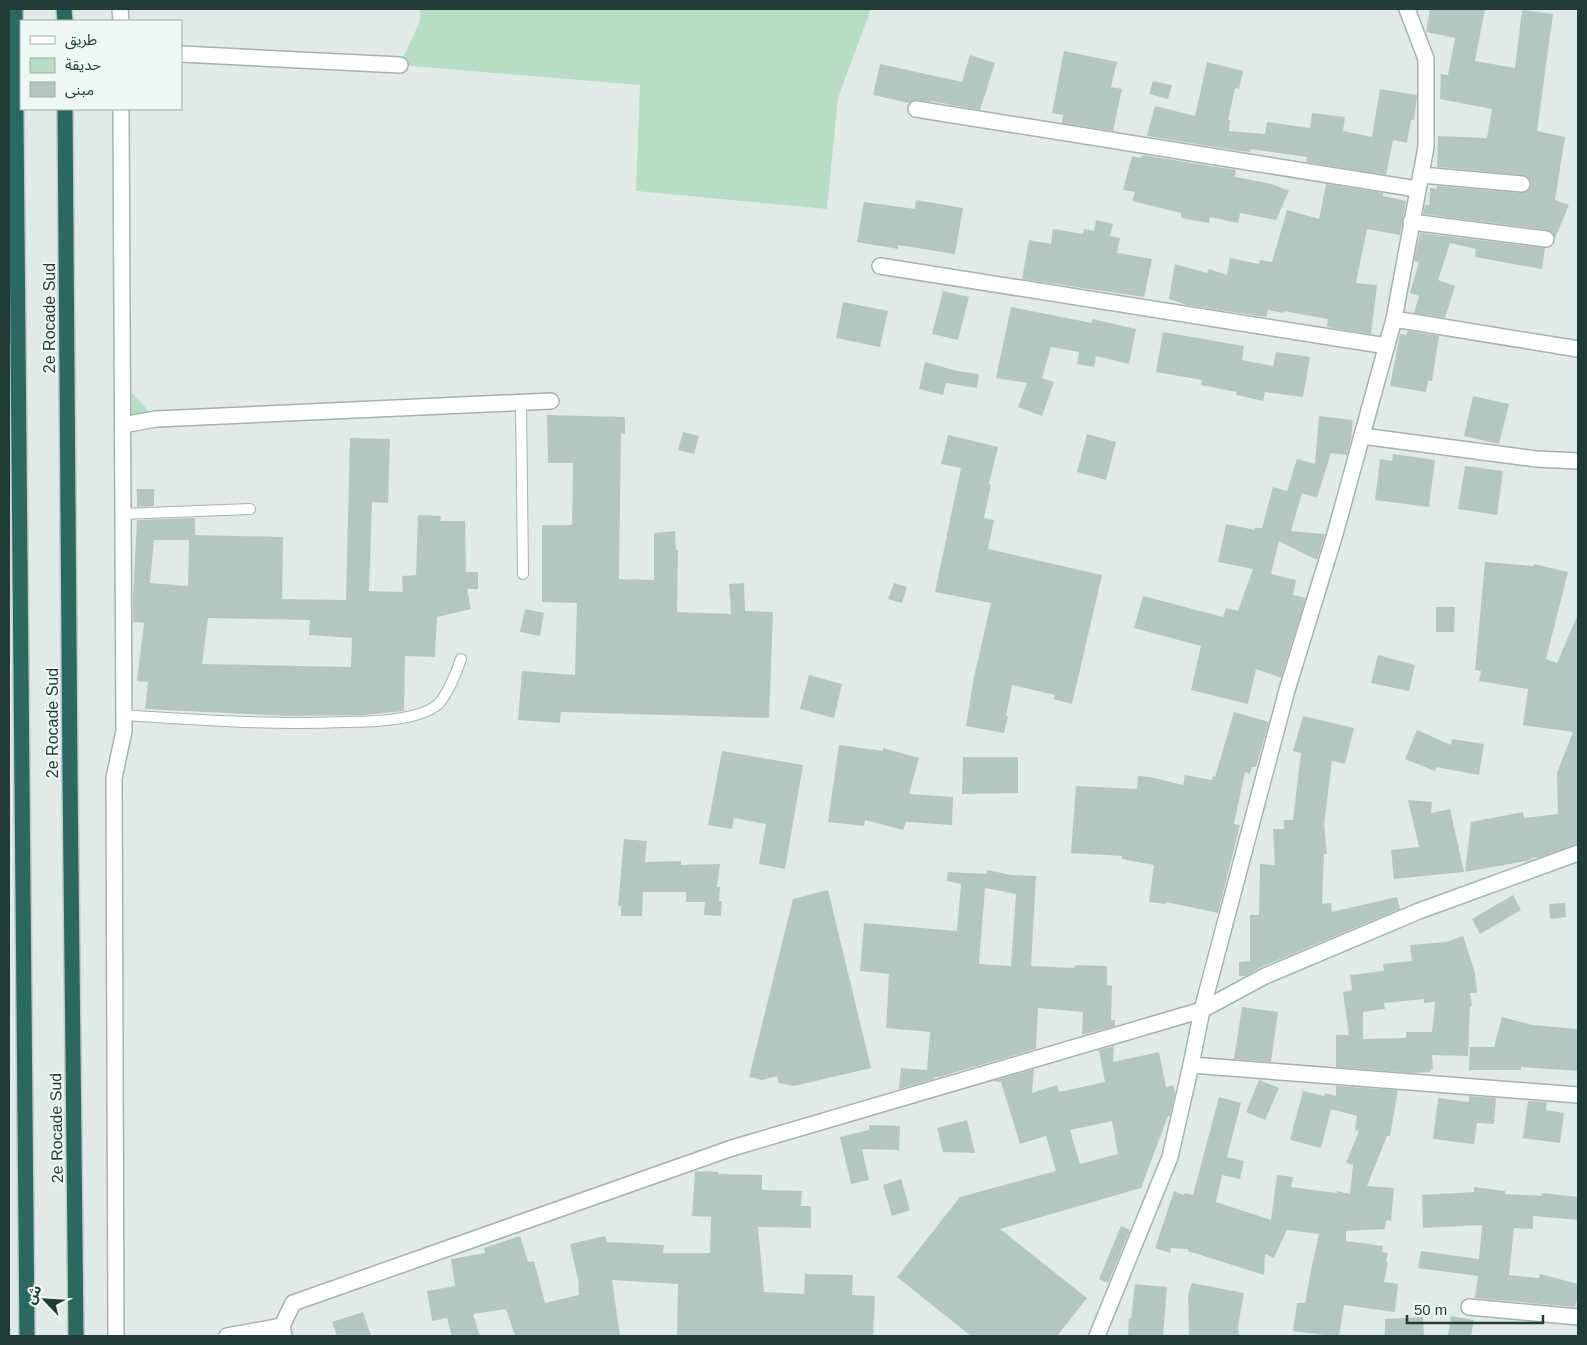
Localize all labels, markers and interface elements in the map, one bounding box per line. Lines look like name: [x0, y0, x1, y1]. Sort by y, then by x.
legend: [20, 20, 182, 110]
text: طريق: [65, 31, 97, 50]
text: حديقة: [65, 56, 101, 73]
text: مبنى: [65, 81, 94, 99]
street label: 2e Rocade Sud: [41, 263, 58, 373]
street label: 2e Rocade Sud: [44, 668, 61, 778]
street label: 2e Rocade Sud: [47, 1073, 66, 1183]
north arrow: [20, 1275, 70, 1325]
text: ش: [22, 1282, 45, 1307]
scale bar: [1407, 1292, 1543, 1324]
text: 50 m: [1414, 1301, 1447, 1318]

